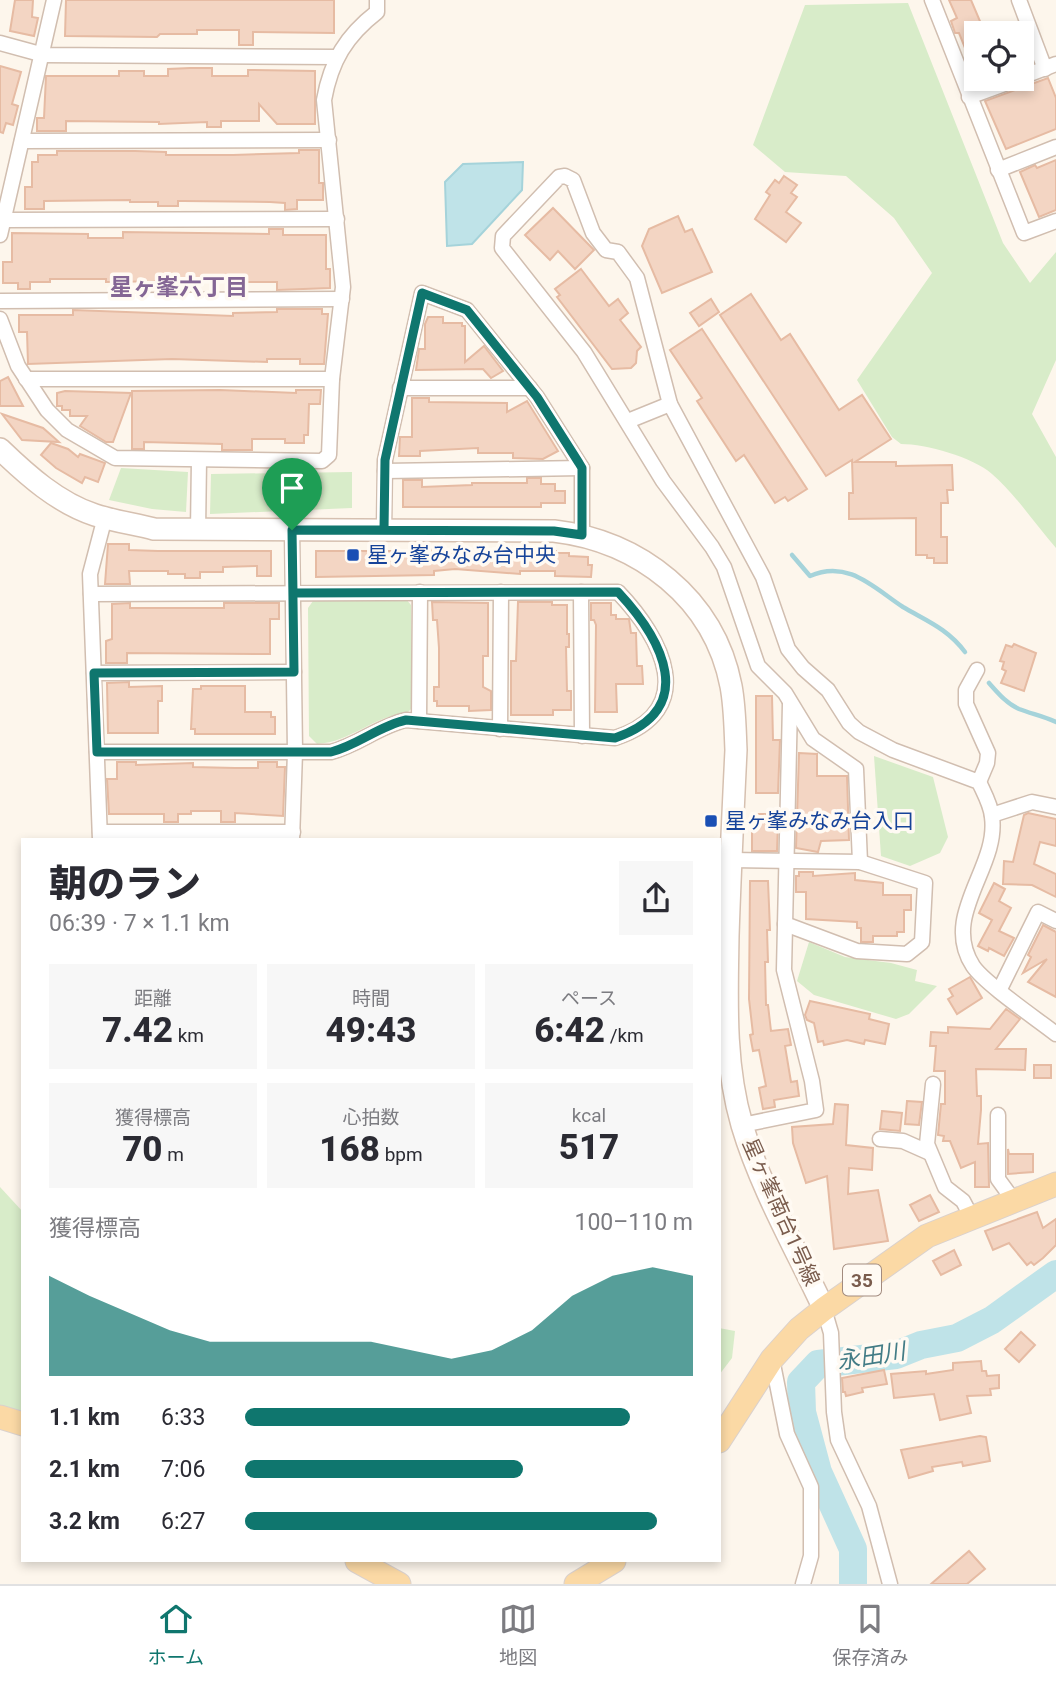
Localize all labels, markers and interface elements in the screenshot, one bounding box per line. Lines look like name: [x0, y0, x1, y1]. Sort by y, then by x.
map controls: [964, 21, 1034, 91]
button: locate: [964, 21, 1034, 91]
district label: 星ヶ峯六丁目: [110, 274, 248, 301]
pin: [262, 458, 322, 530]
icon: arrive: [273, 469, 311, 507]
place label: 星ヶ峯みなみ台中央: [367, 543, 556, 567]
marker: 星ヶ峯みなみ台中央: [345, 547, 361, 563]
place label: 星ヶ峯みなみ台入口: [725, 809, 914, 833]
marker: 星ヶ峯みなみ台入口: [703, 813, 719, 829]
button: share: [619, 861, 693, 935]
text: 朝のラン: [49, 862, 201, 906]
text: 06:39 · 7 × 1.1 km: [49, 910, 230, 937]
text: 距離: [134, 987, 172, 1010]
text: 時間: [352, 987, 390, 1010]
text: ペース: [561, 987, 617, 1010]
text: 7.42: [102, 1010, 173, 1051]
text: 49:43: [326, 1010, 416, 1051]
text: 6:42: [534, 1010, 605, 1051]
text: km: [173, 1024, 204, 1047]
text: /km: [605, 1024, 644, 1047]
text: kcal: [572, 1104, 606, 1127]
text: 獲得標高: [115, 1106, 191, 1129]
text: 心拍数: [342, 1106, 400, 1129]
text: 517: [559, 1127, 619, 1168]
text: 70: [122, 1129, 163, 1170]
text: 168: [319, 1129, 380, 1170]
street label: 星ヶ峯南台1号線: [738, 1135, 824, 1289]
text: m: [163, 1143, 184, 1166]
text: bpm: [380, 1143, 423, 1166]
text: 100–110 m: [574, 1209, 693, 1236]
text: 獲得標高: [49, 1215, 141, 1242]
road number: 35: [843, 1264, 881, 1296]
water label: 永田川: [835, 1337, 910, 1375]
text: 1.1 km: [49, 1404, 120, 1431]
text: 6:33: [161, 1404, 205, 1431]
text: 2.1 km: [49, 1456, 120, 1483]
text: 7:06: [161, 1456, 205, 1483]
text: 3.2 km: [49, 1508, 120, 1535]
text: 6:27: [161, 1508, 205, 1535]
tab: ホーム: [148, 1600, 204, 1669]
tab: 地図: [499, 1600, 537, 1669]
tab: 保存済み: [832, 1600, 908, 1669]

